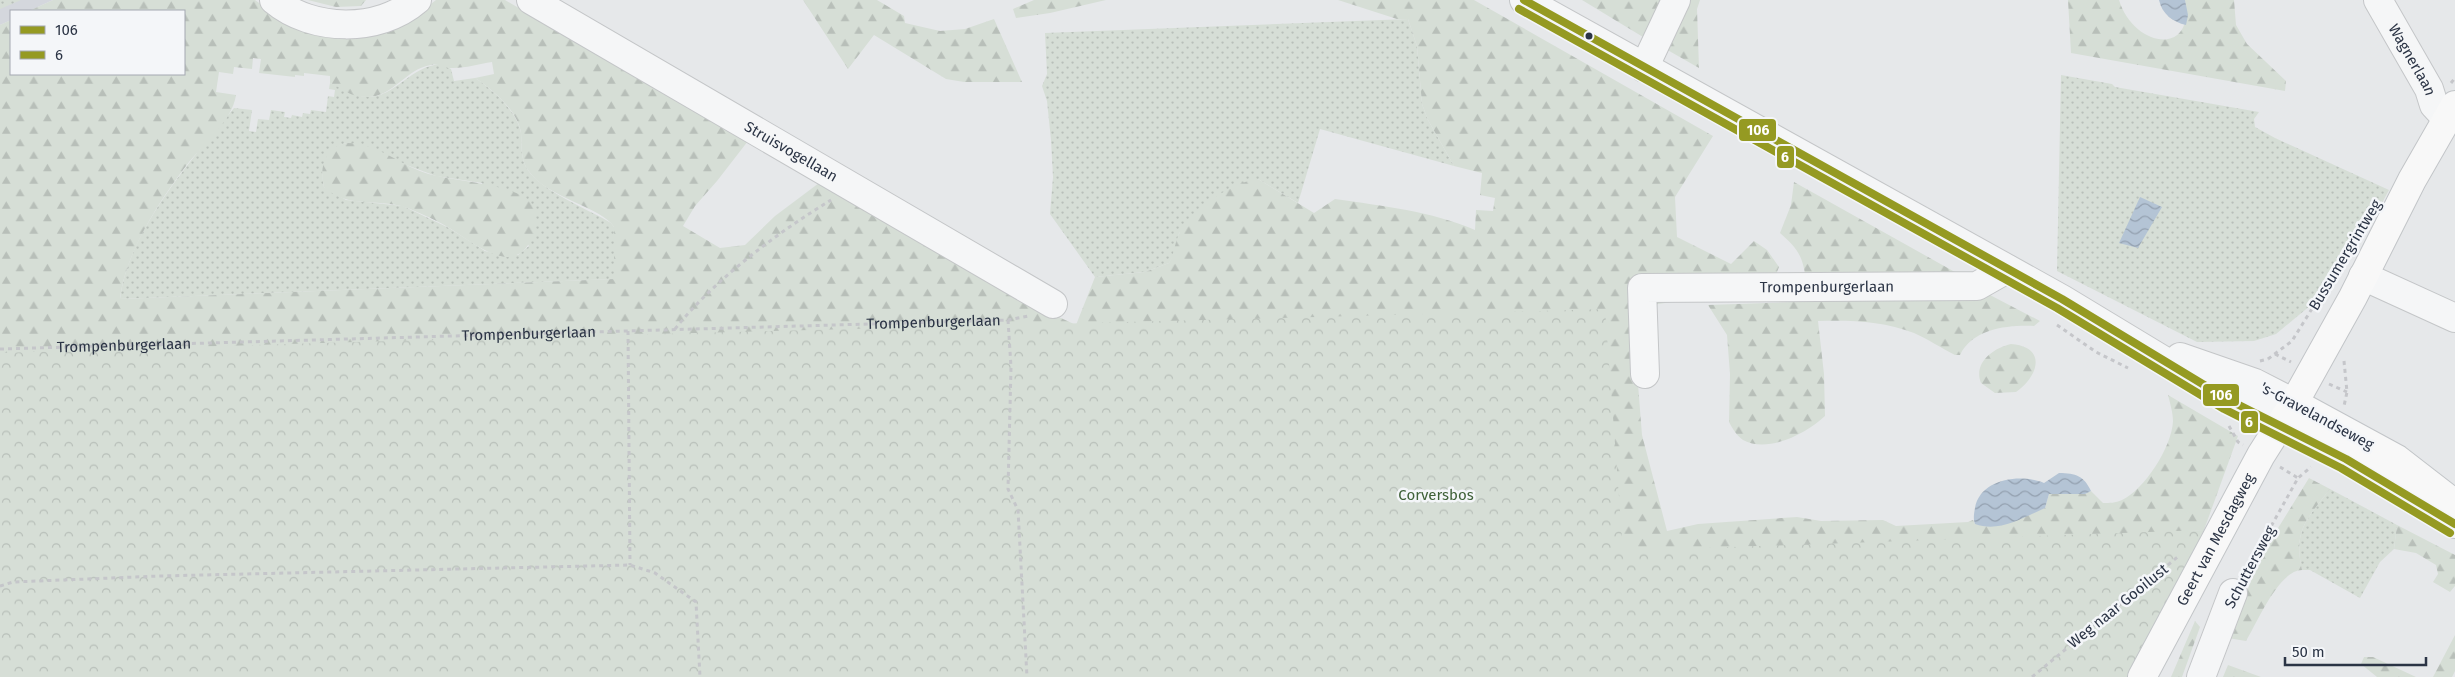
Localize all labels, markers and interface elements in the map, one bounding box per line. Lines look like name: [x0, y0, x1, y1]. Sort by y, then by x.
legend: [10, 10, 185, 75]
text: 106: [55, 21, 78, 39]
street label: Wagnerlaan: [2385, 21, 2439, 98]
unlabelled marker: [1584, 31, 1594, 41]
text: 6: [55, 46, 63, 64]
street label: Struisvogellaan: [741, 117, 841, 186]
line badge: 106: [1738, 118, 1777, 142]
text: 106: [1747, 122, 1769, 139]
line badge: 6: [1776, 145, 1795, 169]
text: 6: [1781, 149, 1789, 166]
street label: Bussumergrintweg: [2305, 196, 2385, 314]
street label: Trompenburgerlaan: [1760, 277, 1894, 296]
street label: Trompenburgerlaan: [866, 311, 1001, 333]
street label: Trompenburgerlaan: [461, 323, 596, 345]
street label: Trompenburgerlaan: [57, 335, 191, 356]
street label: 's-Gravelandseweg: [2257, 378, 2377, 454]
line badge: 106: [2202, 383, 2240, 407]
text: 106: [2210, 387, 2232, 404]
line badge: 6: [2240, 410, 2259, 434]
text: 6: [2245, 414, 2253, 431]
street label: Geert van Mesdagweg: [2173, 470, 2259, 609]
park label: Corversbos: [1398, 486, 1474, 504]
street label: Schuttersweg: [2221, 522, 2279, 611]
street label: Weg naar Gooilust: [2064, 560, 2172, 652]
scale bar: [2285, 634, 2426, 666]
text: 50 m: [2292, 643, 2325, 661]

